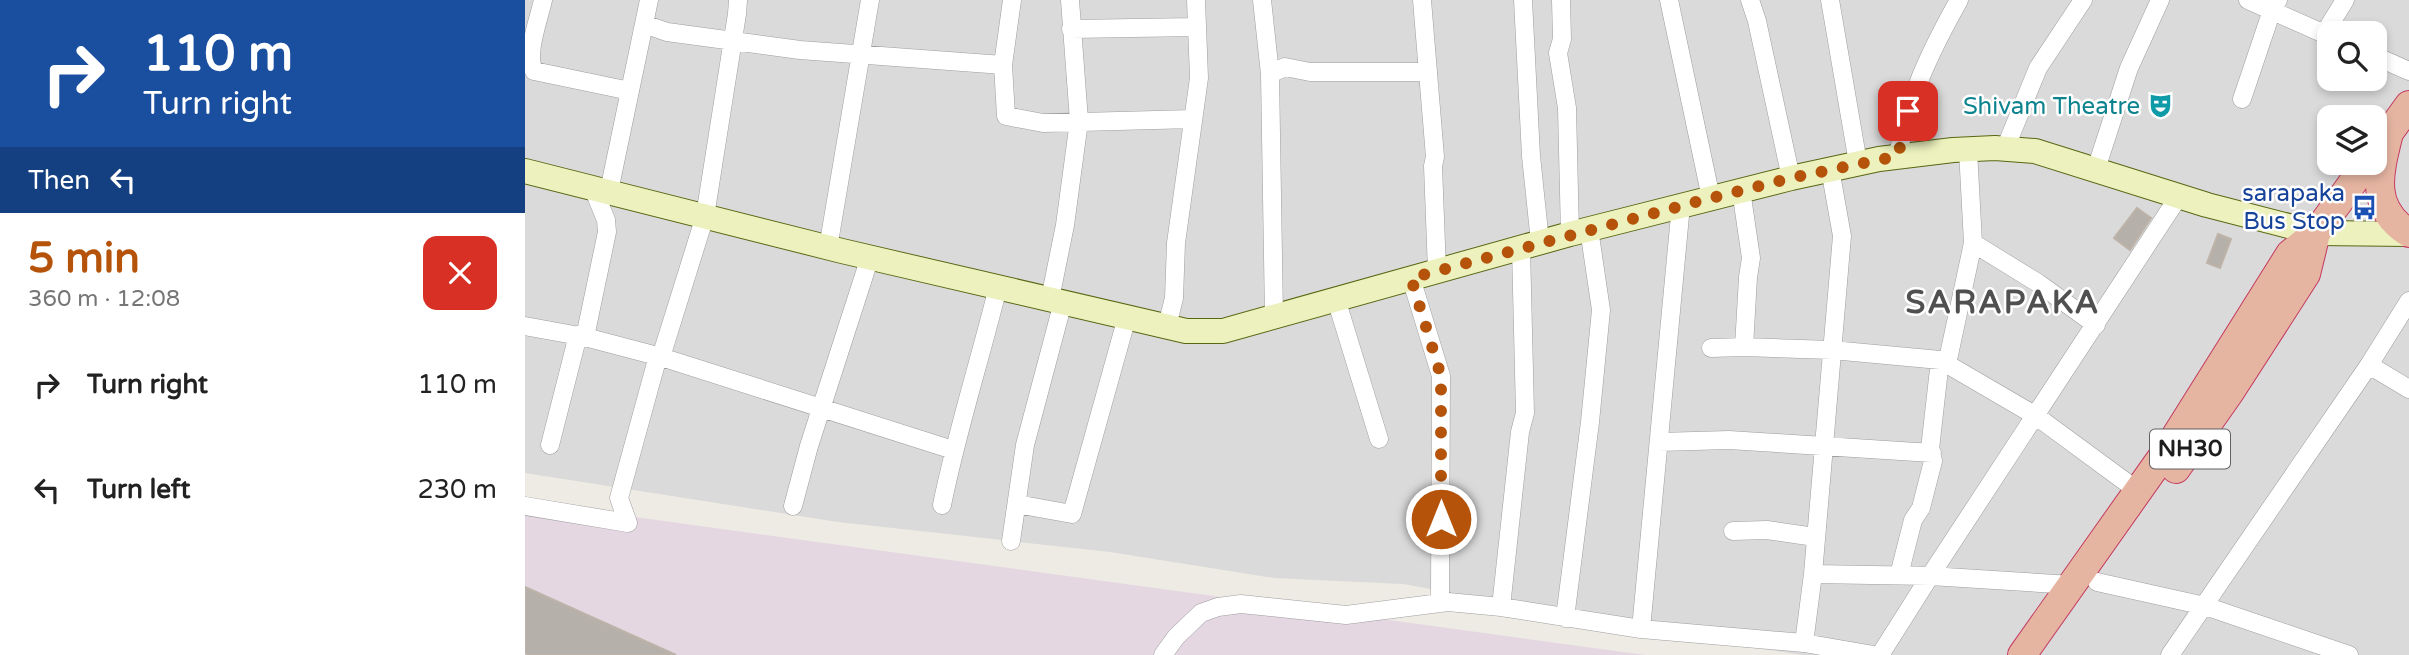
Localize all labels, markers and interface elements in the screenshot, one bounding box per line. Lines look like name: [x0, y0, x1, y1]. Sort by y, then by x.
map controls: [2317, 21, 2387, 175]
button: search: [2317, 21, 2387, 91]
text: 110 m: [143, 25, 293, 84]
icon: right: [28, 28, 119, 119]
pin: [1878, 81, 1938, 141]
text: Turn right: [143, 85, 292, 123]
icon: arrive: [1889, 92, 1927, 130]
place label: Shivam Theatre: [1963, 92, 2140, 121]
theatre icon: Shivam Theatre: [2146, 92, 2174, 120]
button: layers: [2317, 105, 2387, 175]
icon: left: [104, 161, 142, 199]
text: Then: [28, 165, 90, 196]
place label: sarapaka Bus Stop: [2242, 179, 2345, 236]
bus stop icon: sarapaka Bus Stop: [2351, 193, 2379, 221]
text: 5 min: [28, 233, 140, 284]
button: close: [423, 236, 497, 310]
district label: SARAPAKA: [1906, 284, 2100, 322]
text: 360 m · 12:08: [28, 285, 180, 313]
icon: right: [28, 366, 66, 404]
text: Turn right: [87, 369, 208, 400]
text: 110 m: [417, 369, 497, 400]
road number: NH30: [2150, 430, 2230, 468]
icon: left: [28, 471, 66, 509]
text: Turn left: [87, 474, 190, 505]
text: 230 m: [417, 474, 497, 505]
position arrow: [1404, 482, 1478, 556]

